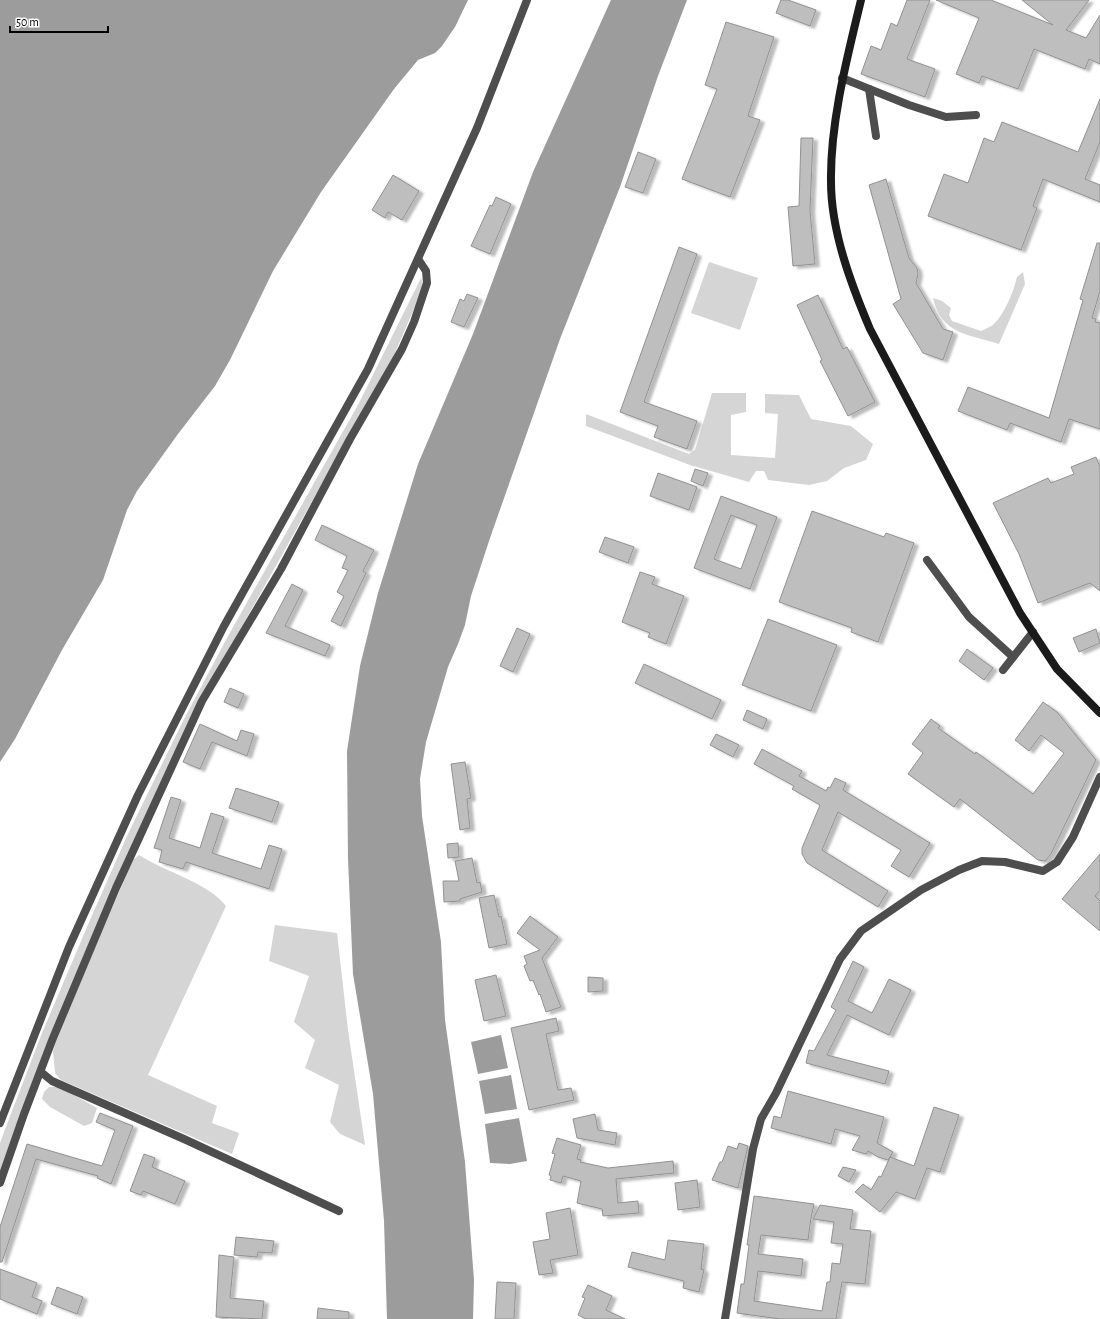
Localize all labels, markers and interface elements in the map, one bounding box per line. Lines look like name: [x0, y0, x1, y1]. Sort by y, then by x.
scale bar: [10, 8, 108, 34]
text: 50 m: [16, 16, 39, 28]

